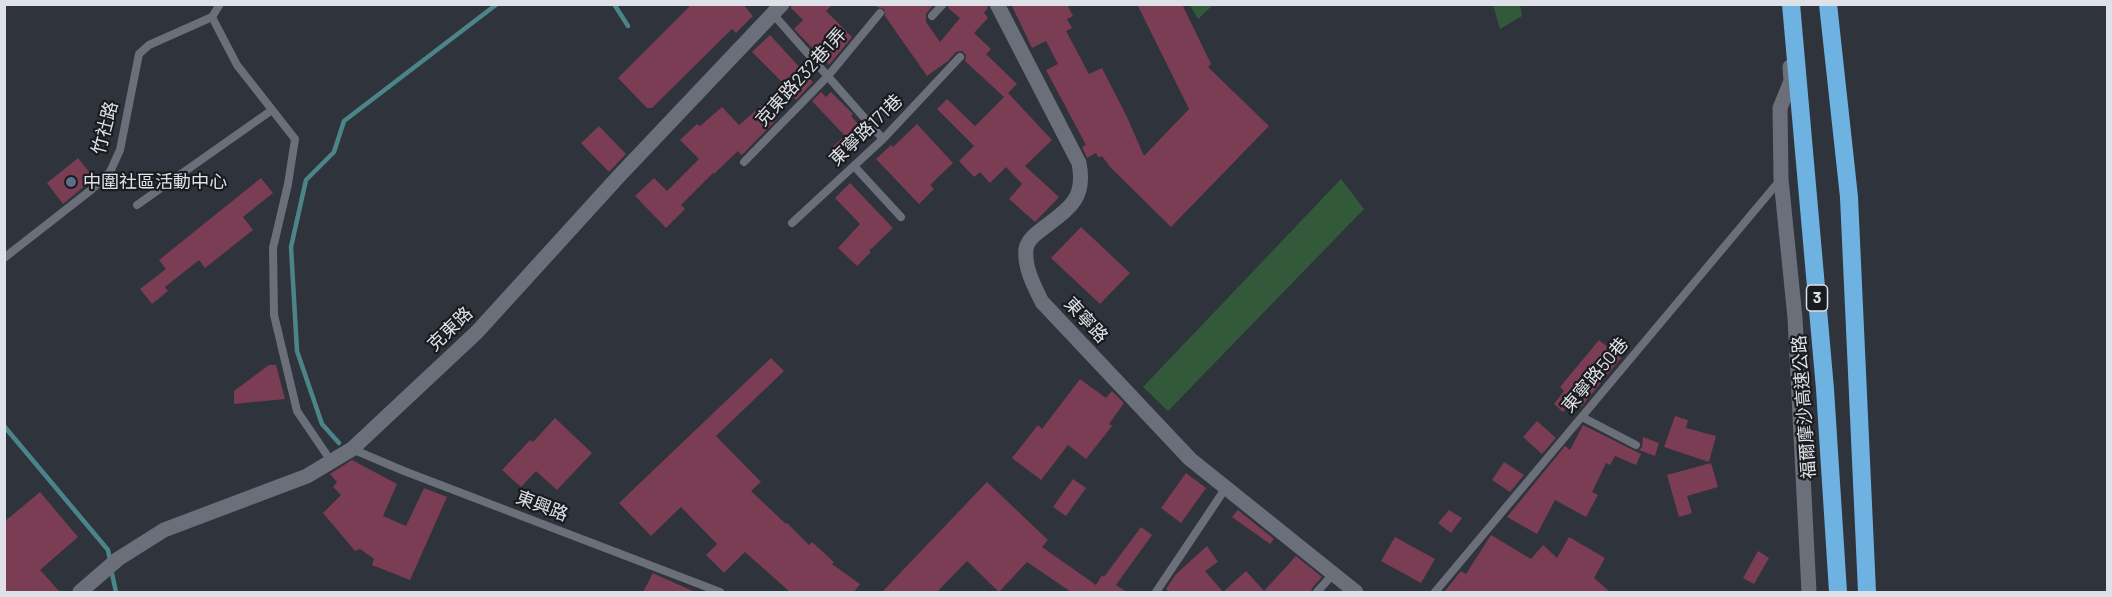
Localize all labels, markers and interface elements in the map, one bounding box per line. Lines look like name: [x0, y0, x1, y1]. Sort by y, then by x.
street label: 克東路232巷1弄: [751, 23, 851, 131]
street label: 東寧路171巷: [825, 90, 907, 170]
street label: 竹社路: [88, 99, 122, 157]
place label: 中圍社區活動中心: [83, 171, 227, 193]
marker: 中圍社區活動中心: [64, 175, 78, 189]
road number: 3: [1806, 285, 1828, 311]
street label: 東寧路: [1060, 293, 1112, 347]
street label: 克東路: [423, 302, 477, 356]
street label: 東寧路50巷: [1557, 333, 1633, 417]
street label: 福爾摩沙高速公路: [1788, 334, 1820, 480]
street label: 東興路: [513, 486, 571, 526]

